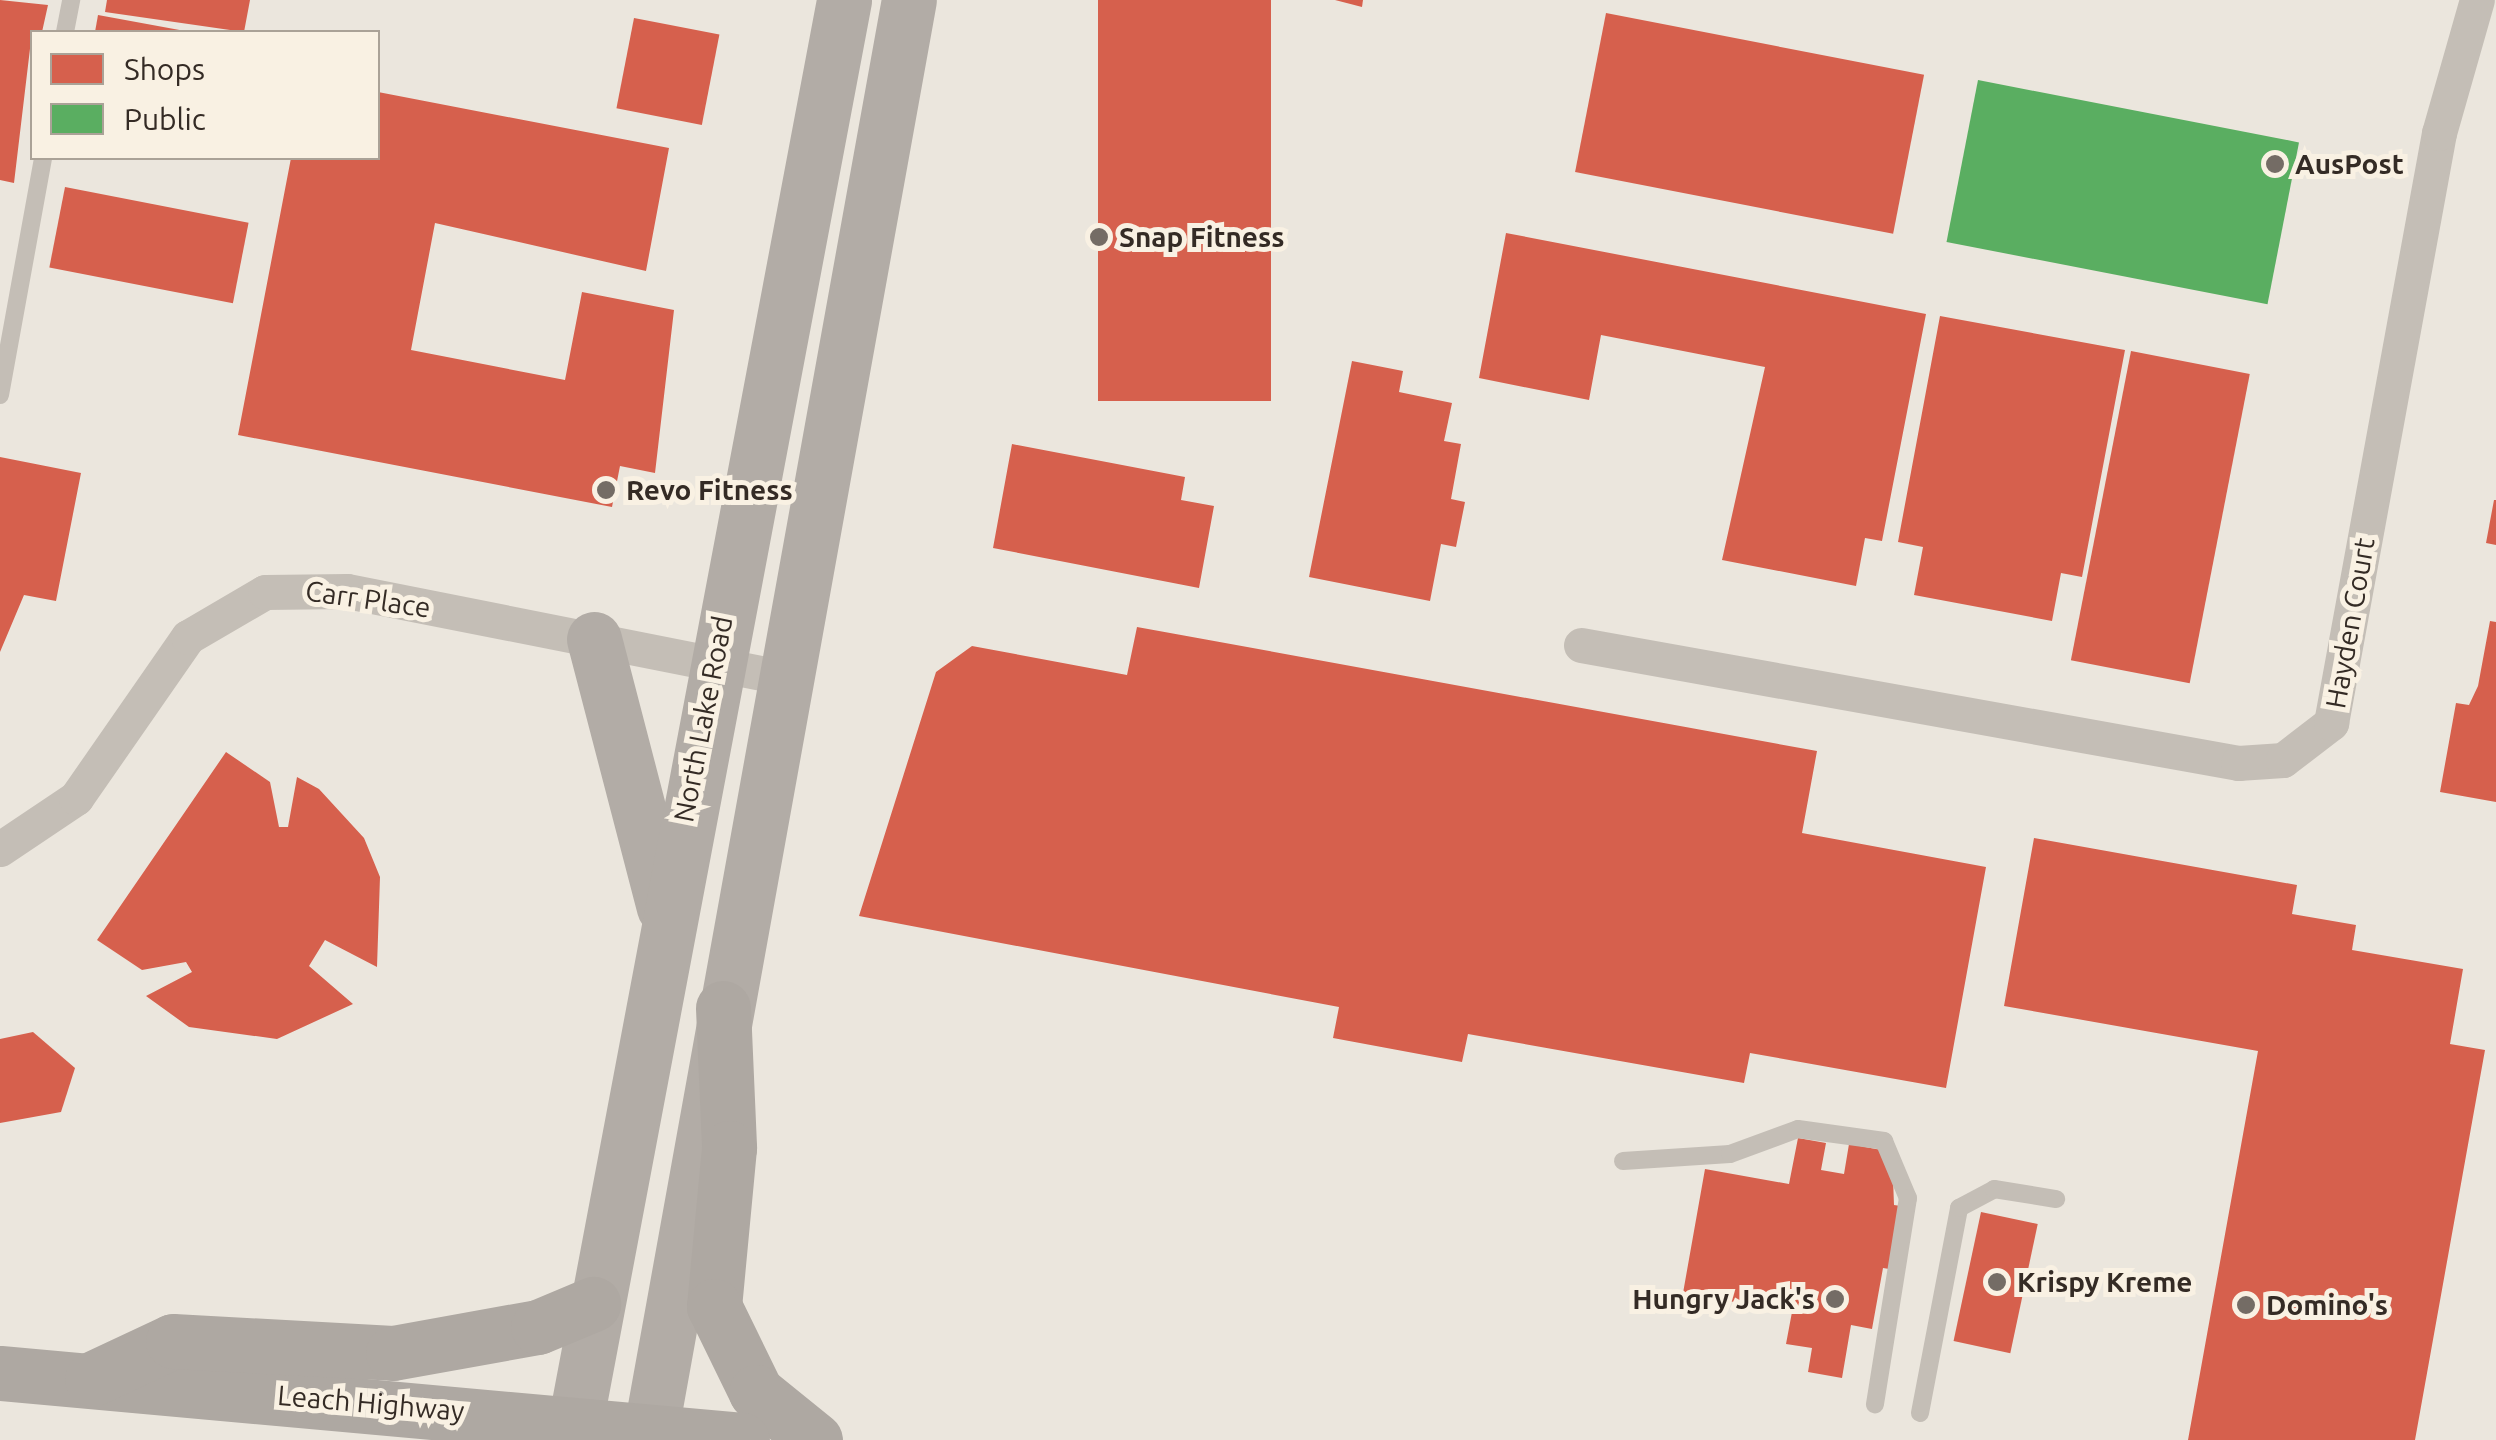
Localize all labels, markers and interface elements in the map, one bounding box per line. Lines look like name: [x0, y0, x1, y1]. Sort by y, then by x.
legend: [30, 30, 380, 160]
text: Shops: [124, 52, 205, 86]
text: Public: [124, 102, 206, 136]
place label: AusPost: [2295, 147, 2404, 181]
marker: AusPost: [2264, 153, 2286, 175]
place label: Snap Fitness: [1119, 220, 1284, 254]
marker: Snap Fitness: [1088, 226, 1110, 248]
place label: Revo Fitness: [626, 473, 793, 507]
marker: Revo Fitness: [595, 479, 617, 501]
street label: Hayden Court: [2318, 535, 2382, 711]
street label: Carr Place: [303, 574, 433, 624]
street label: North Lake Road: [667, 613, 739, 825]
place label: Krispy Kreme: [2017, 1265, 2192, 1299]
marker: Krispy Kreme: [1986, 1271, 2008, 1293]
place label: Hungry Jack's: [1632, 1282, 1815, 1316]
marker: Hungry Jack's: [1824, 1288, 1846, 1310]
place label: Domino's: [2266, 1288, 2388, 1322]
marker: Domino's: [2235, 1294, 2257, 1316]
street label: Leach Highway: [276, 1378, 466, 1428]

